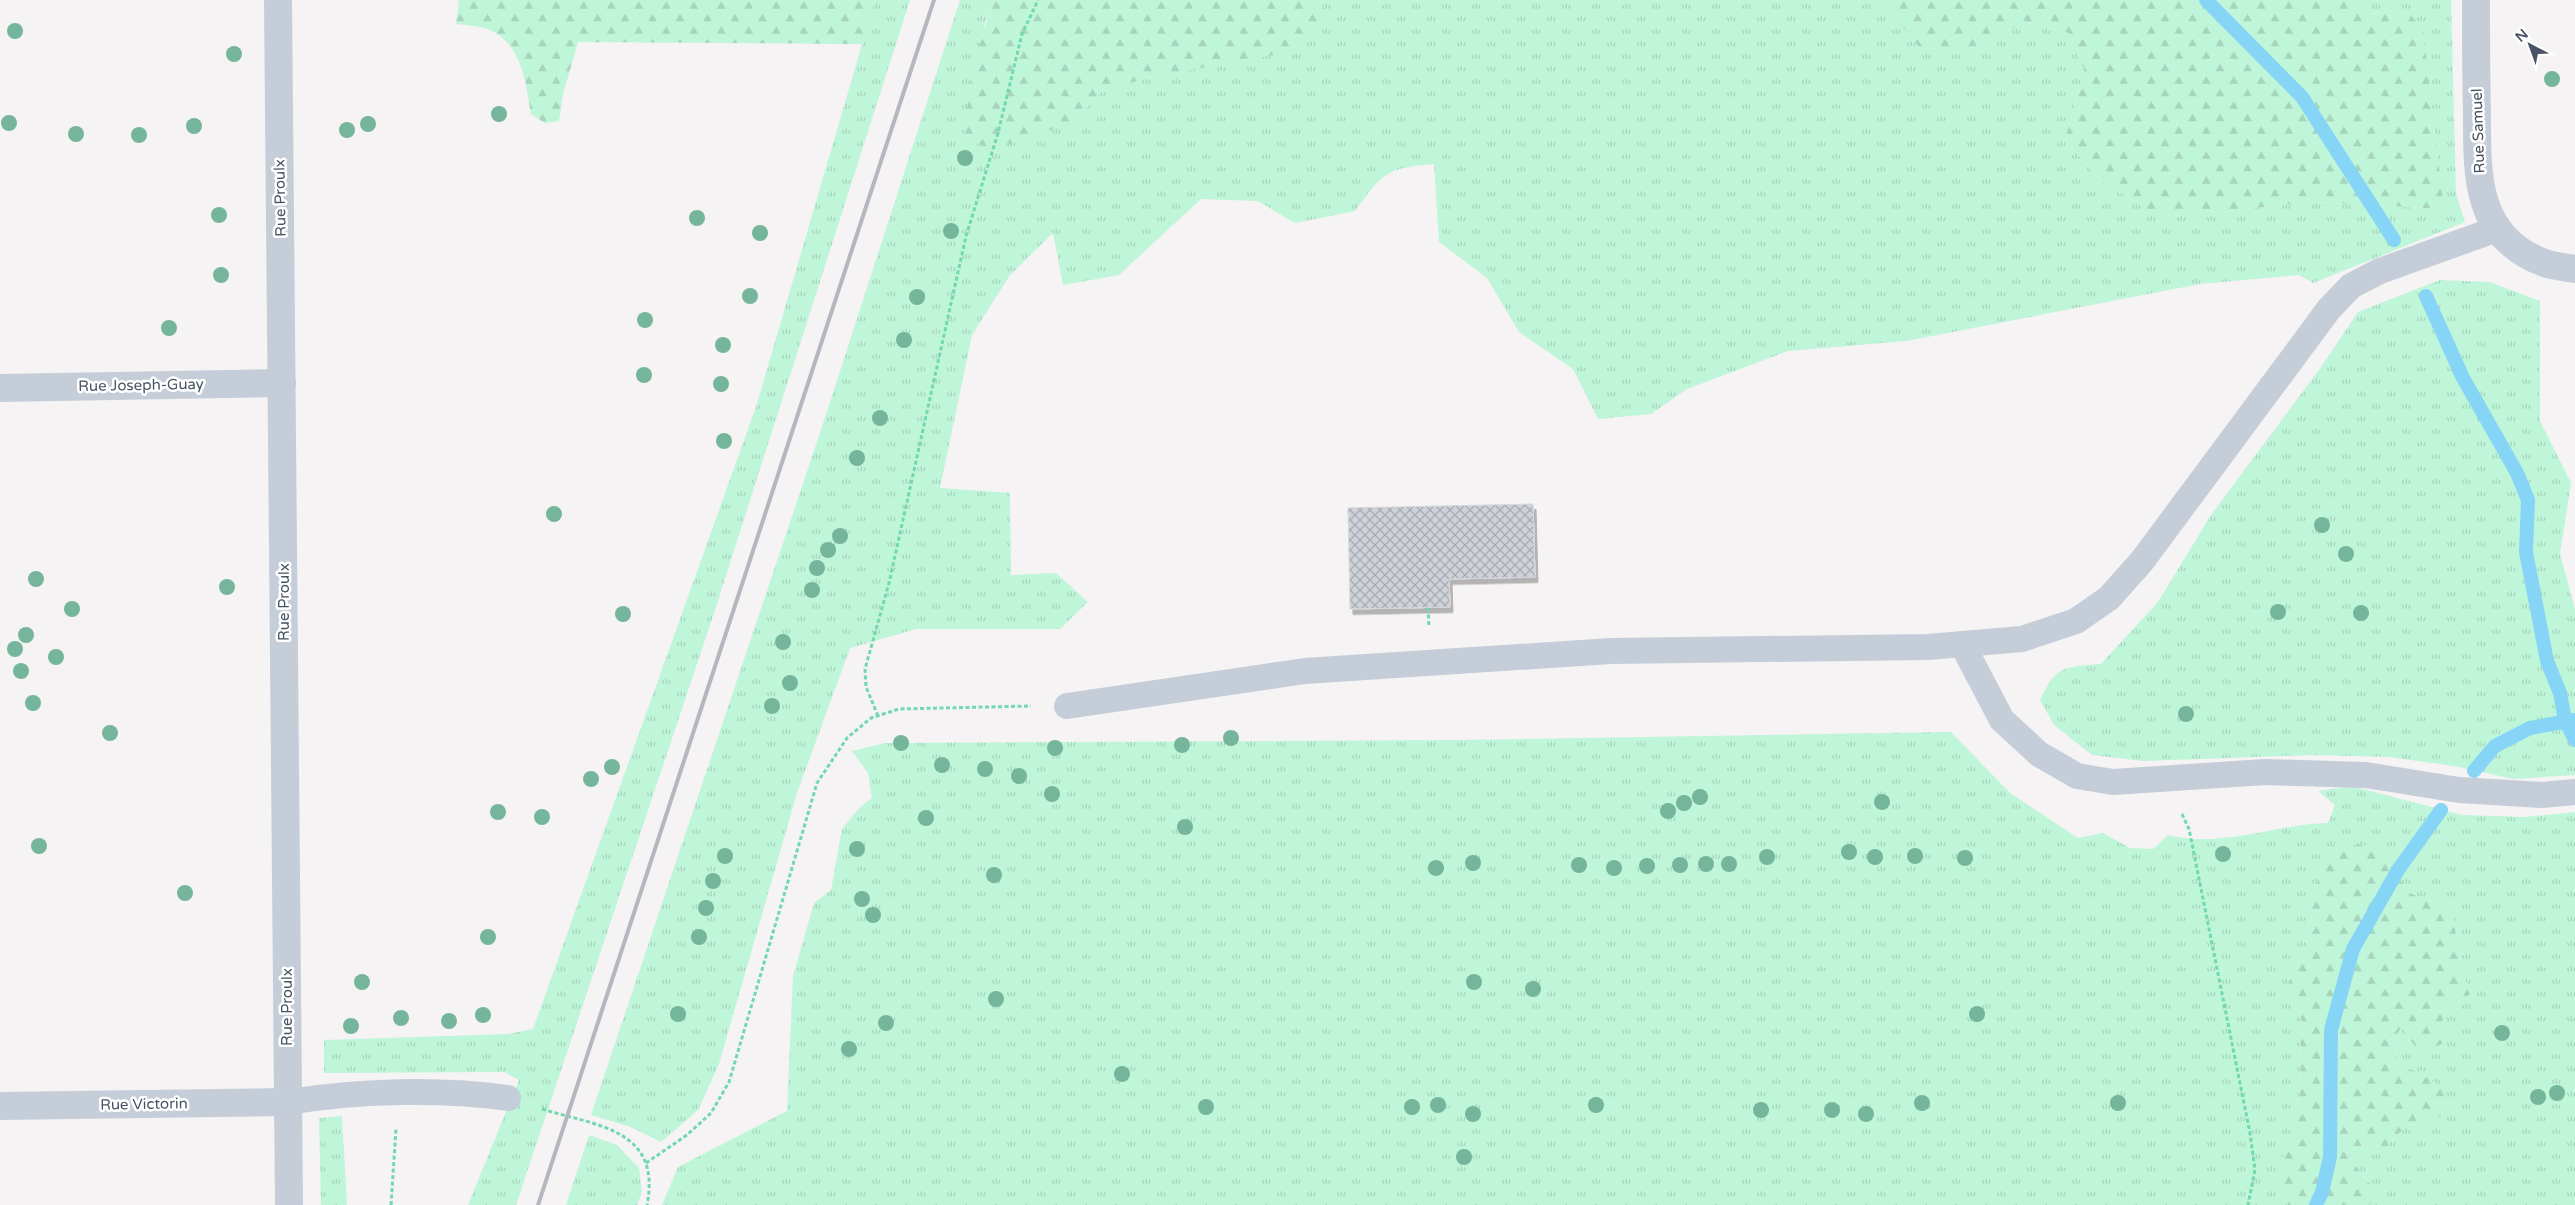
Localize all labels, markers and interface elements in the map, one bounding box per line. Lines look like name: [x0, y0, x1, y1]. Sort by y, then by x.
north arrow: [2505, 20, 2555, 70]
text: N: [2512, 25, 2532, 46]
street label: Rue Samuel: [2468, 88, 2488, 174]
street label: Rue Proulx: [270, 159, 290, 237]
street label: Rue Joseph-Guay: [78, 375, 204, 395]
street label: Rue Proulx: [275, 563, 293, 641]
street label: Rue Proulx: [278, 968, 296, 1046]
street label: Rue Victorin: [100, 1094, 188, 1114]

